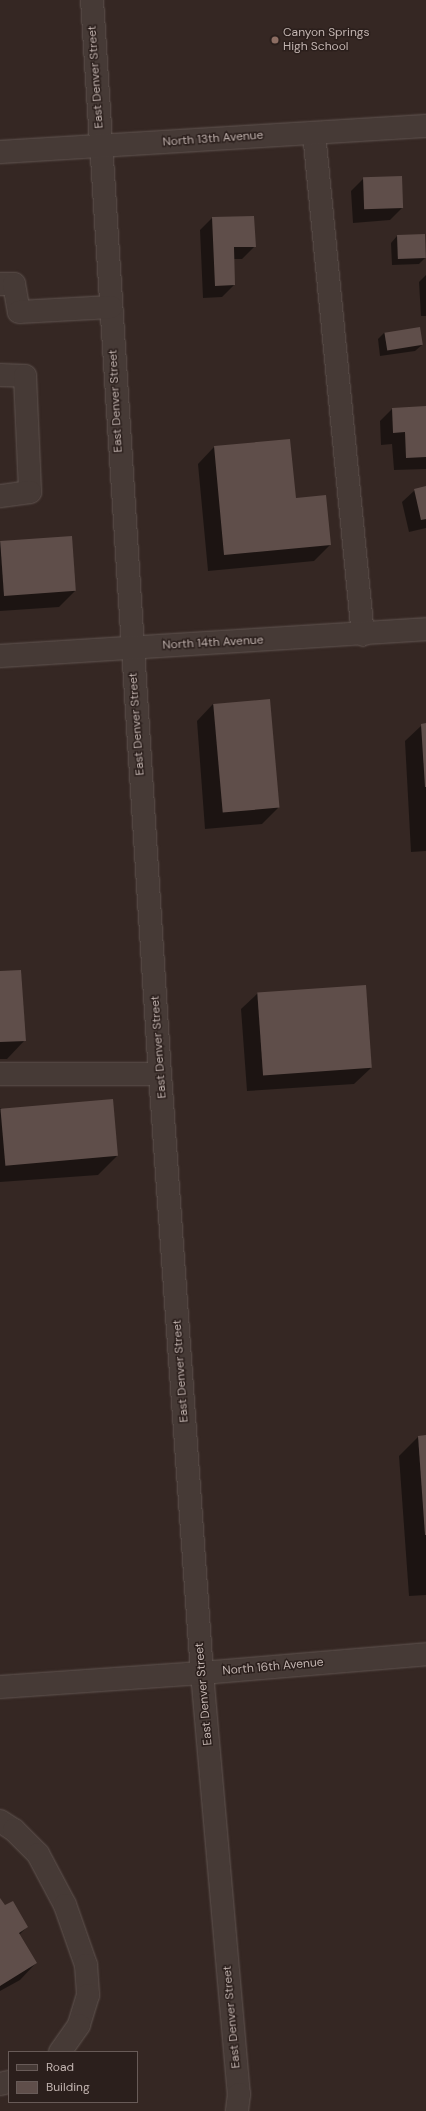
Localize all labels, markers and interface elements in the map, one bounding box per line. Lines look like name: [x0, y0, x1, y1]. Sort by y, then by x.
street label: East Denver Street: [85, 25, 107, 129]
place label: Canyon Springs High School: [283, 26, 370, 54]
marker: Canyon Springs High School: [270, 35, 280, 45]
street label: North 13th Avenue: [162, 128, 264, 150]
street label: East Denver Street: [106, 349, 126, 453]
street label: North 14th Avenue: [162, 633, 264, 653]
street label: East Denver Street: [126, 672, 148, 776]
street label: East Denver Street: [148, 995, 170, 1099]
street label: East Denver Street: [170, 1319, 192, 1423]
street label: East Denver Street: [192, 1642, 216, 1746]
street label: North 16th Avenue: [222, 1655, 324, 1679]
street label: East Denver Street: [220, 1965, 244, 2069]
legend: [8, 2051, 138, 2103]
text: Road: [46, 2059, 74, 2075]
text: Building: [46, 2079, 90, 2095]

